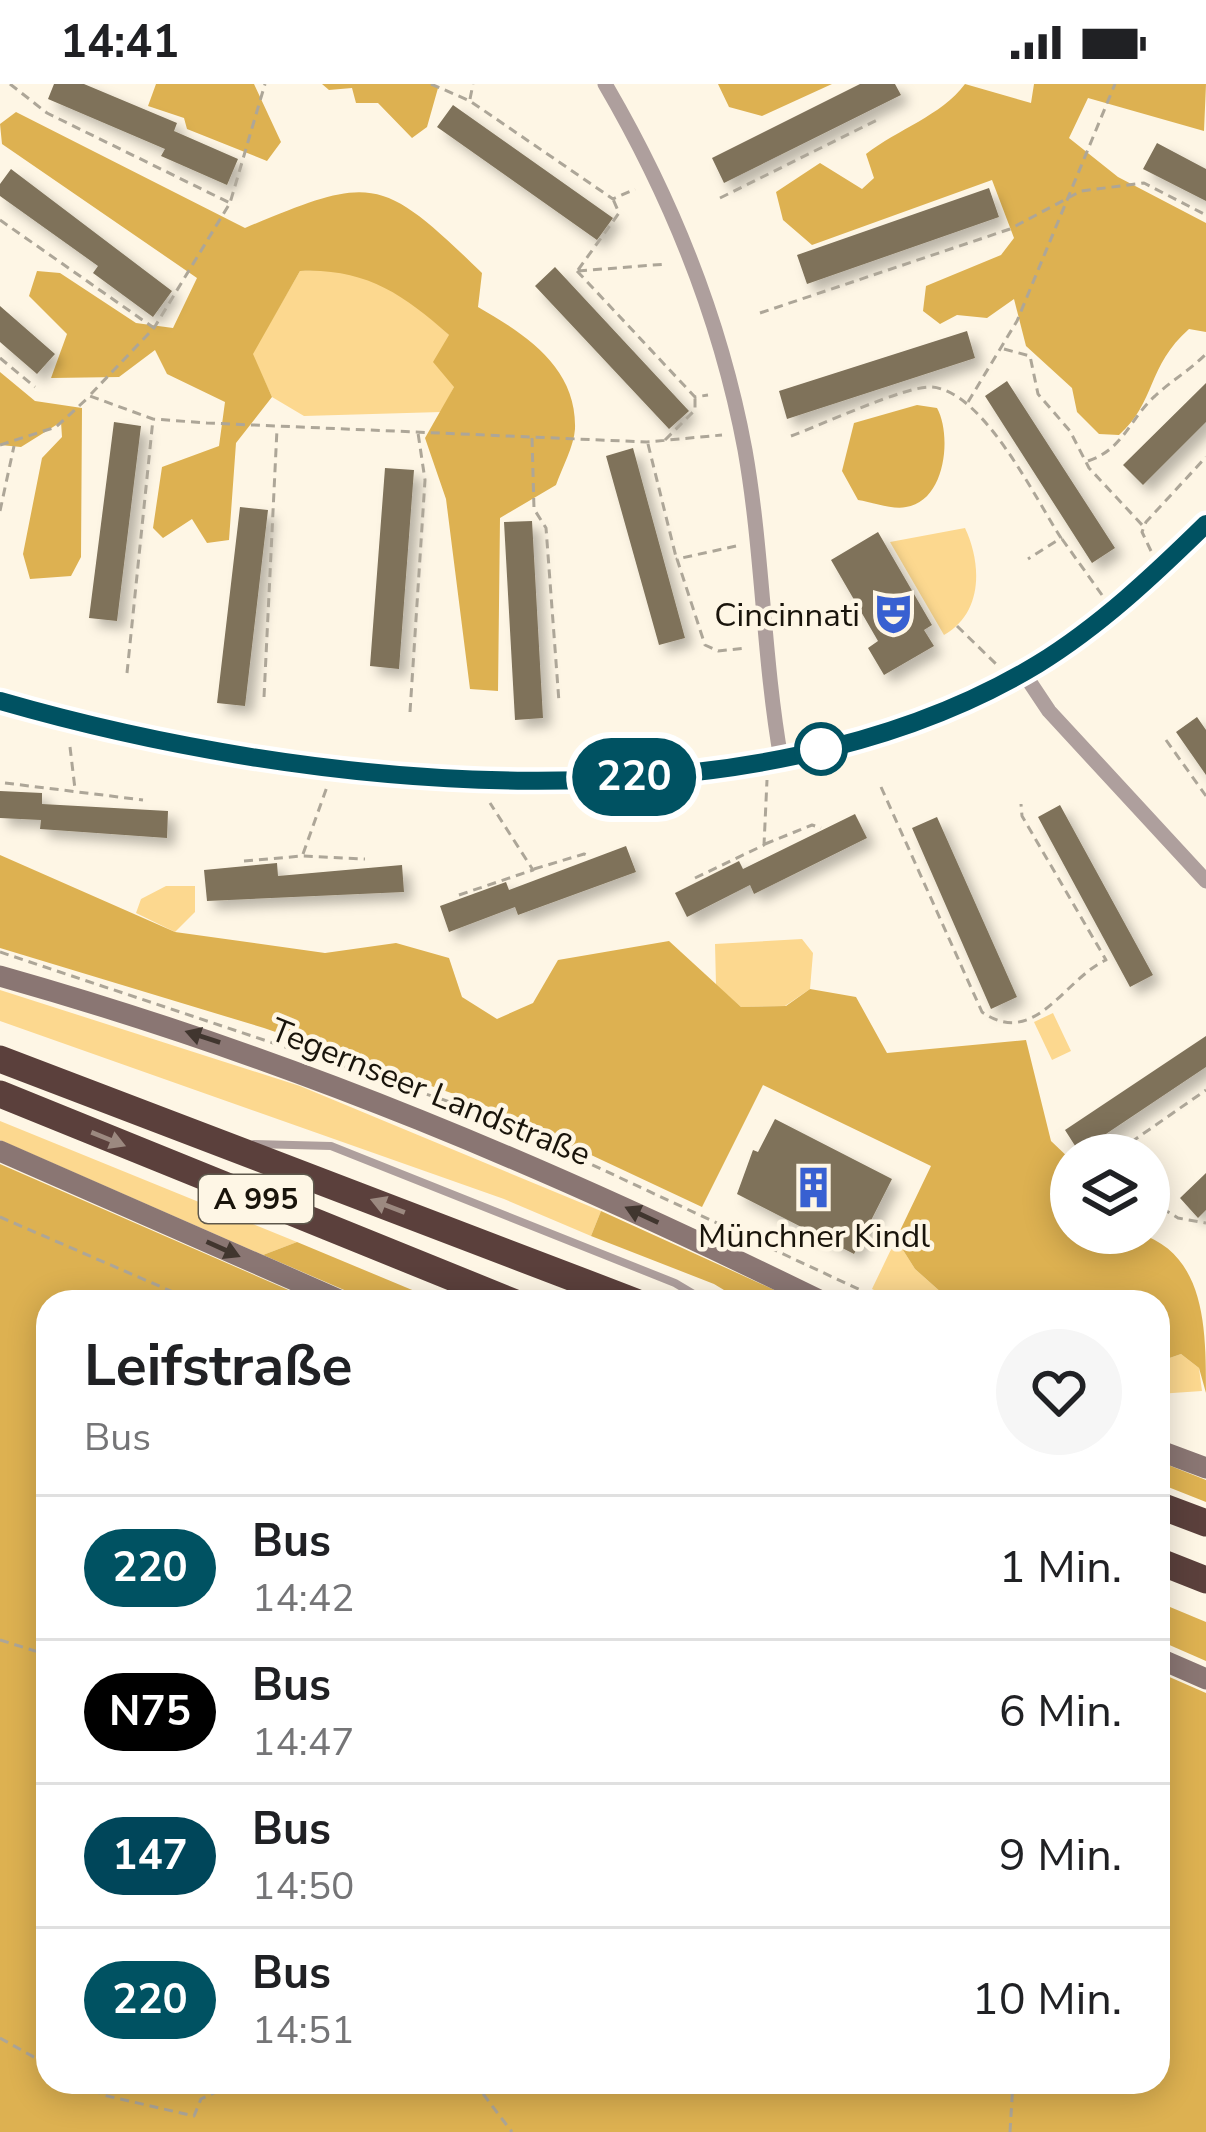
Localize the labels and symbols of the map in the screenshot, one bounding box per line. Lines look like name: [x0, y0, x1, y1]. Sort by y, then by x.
theatre icon: Cincinnati: [871, 591, 917, 637]
place label: Cincinnati: [714, 593, 860, 638]
unlabelled marker: [796, 724, 846, 774]
line badge: 220: [565, 738, 703, 816]
street label: Tegernseer Landstraße: [264, 1008, 597, 1177]
one-way arrow: [184, 1027, 221, 1046]
one-way arrow: [91, 1130, 127, 1149]
building icon: Münchner Kindl: [791, 1164, 837, 1210]
road number: A 995: [199, 1175, 313, 1223]
one-way arrow: [370, 1196, 406, 1215]
one-way arrow: [624, 1205, 659, 1225]
place label: Münchner Kindl: [698, 1214, 930, 1259]
one-way arrow: [205, 1239, 240, 1259]

